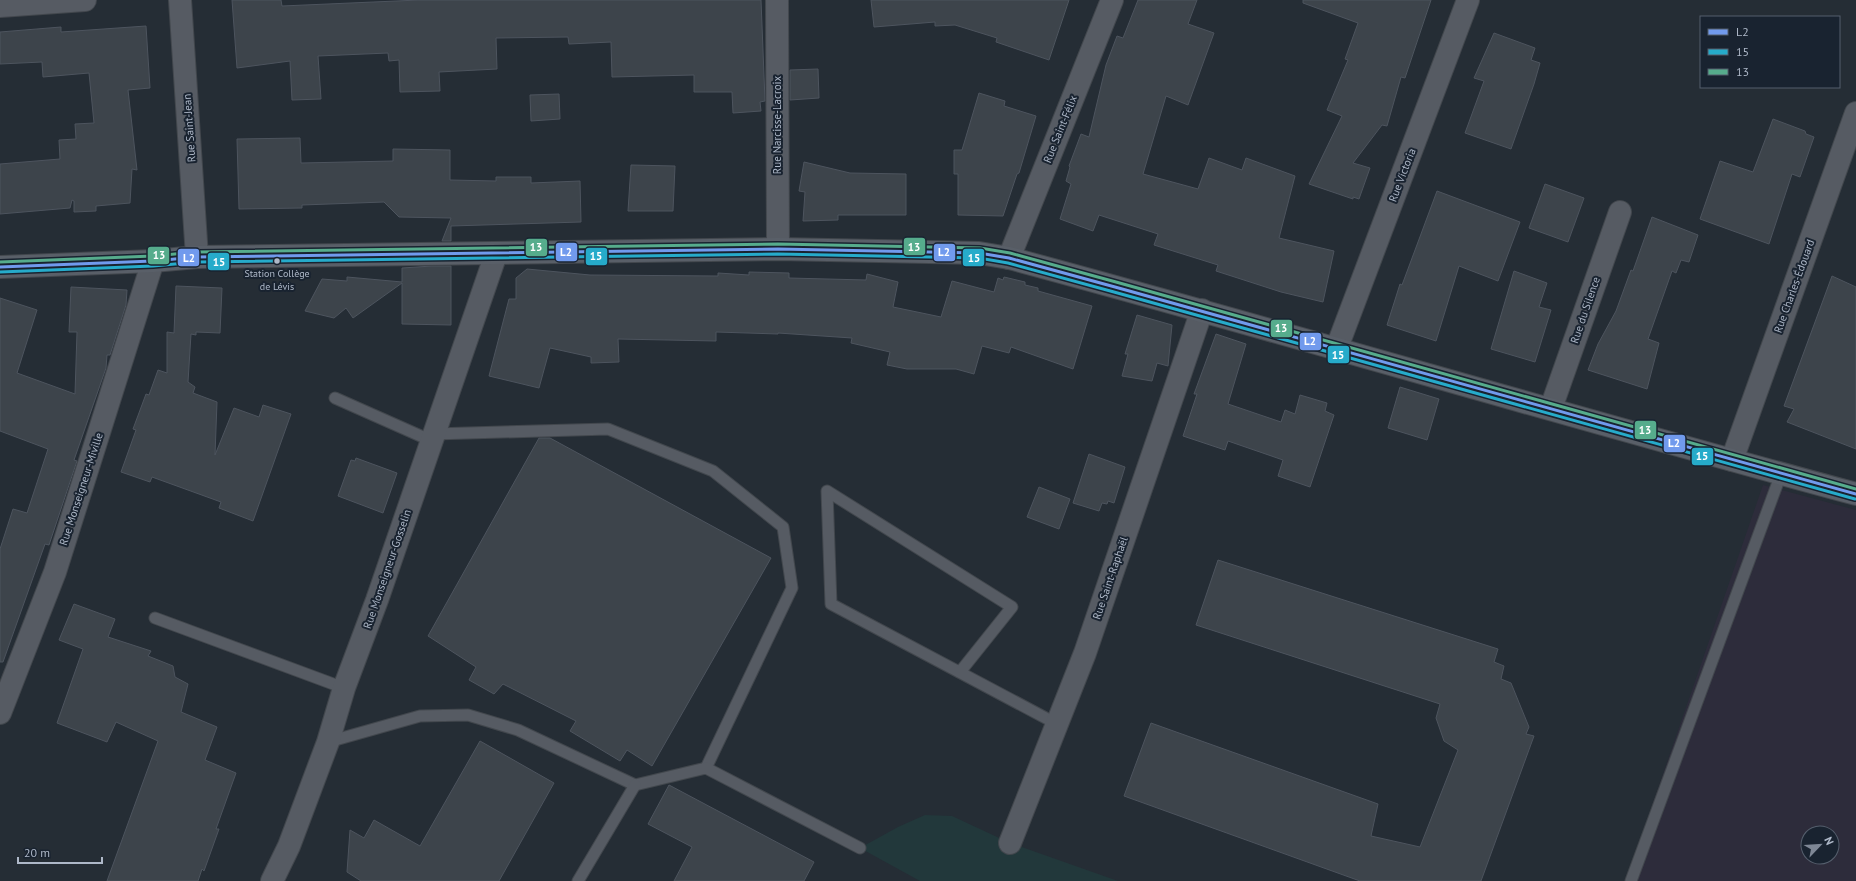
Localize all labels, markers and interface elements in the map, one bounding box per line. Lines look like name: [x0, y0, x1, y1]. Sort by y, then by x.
legend: [1700, 16, 1840, 88]
text: L2: [1736, 24, 1749, 39]
text: 15: [1736, 44, 1749, 59]
text: 13: [1736, 64, 1749, 79]
street label: Rue Narcisse-Lacroix: [770, 75, 784, 174]
street label: Rue Saint-Jean: [180, 93, 198, 163]
street label: Rue Saint-Félix: [1040, 93, 1080, 165]
street label: Rue Victoria: [1385, 146, 1419, 204]
line badge: 13: [903, 237, 926, 256]
street label: Rue Charles-Édouard: [1771, 237, 1817, 335]
line badge: 13: [525, 238, 548, 257]
text: 13: [530, 240, 542, 254]
text: 13: [908, 240, 920, 254]
line badge: L2: [555, 242, 578, 262]
line badge: L2: [933, 243, 956, 262]
text: L2: [560, 245, 572, 259]
text: L2: [938, 245, 950, 259]
line badge: 13: [147, 246, 170, 265]
line badge: 15: [585, 247, 608, 266]
text: 13: [153, 248, 165, 262]
line badge: L2: [177, 248, 200, 267]
line badge: 15: [962, 248, 985, 267]
text: 15: [590, 249, 602, 263]
text: L2: [183, 251, 195, 265]
text: 15: [968, 251, 980, 265]
line badge: 15: [207, 252, 230, 271]
text: 15: [213, 255, 225, 269]
marker: Station Collège de Lévis: [272, 256, 282, 266]
place label: Station Collège de Lévis: [244, 267, 310, 293]
street label: Rue du Silence: [1567, 274, 1603, 345]
line badge: 13: [1270, 319, 1293, 338]
text: 13: [1275, 321, 1287, 335]
line badge: L2: [1299, 332, 1322, 351]
text: L2: [1304, 334, 1316, 348]
line badge: 15: [1327, 345, 1350, 364]
text: 15: [1332, 348, 1344, 362]
line badge: 13: [1634, 420, 1657, 440]
text: 13: [1639, 423, 1651, 437]
street label: Rue Monseigneur-Miville: [56, 430, 106, 547]
line badge: L2: [1663, 434, 1686, 453]
text: L2: [1668, 436, 1680, 450]
line badge: 15: [1691, 447, 1714, 466]
text: 15: [1696, 449, 1708, 463]
street label: Rue Monseigneur-Gosselin: [360, 507, 414, 631]
street label: Rue Saint-Raphaël: [1089, 534, 1131, 621]
north arrow: [1800, 825, 1840, 865]
text: N: [1821, 835, 1837, 847]
scale bar: [18, 839, 102, 865]
text: 20 m: [24, 845, 50, 860]

